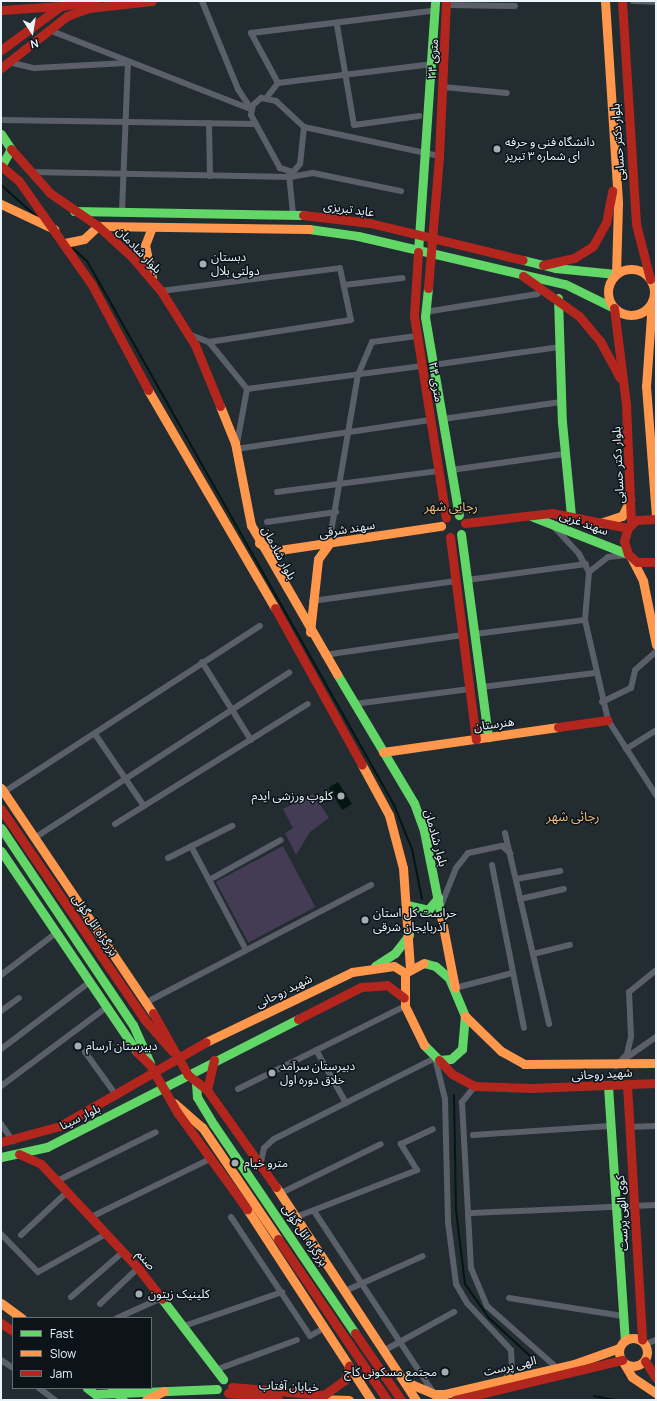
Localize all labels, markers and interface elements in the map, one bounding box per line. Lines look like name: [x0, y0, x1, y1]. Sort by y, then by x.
north arrow: [12, 12, 52, 52]
text: N: [29, 36, 40, 52]
street label: ۲۴ متری: [425, 38, 441, 80]
street label: بلوار دکتر حسابی: [608, 103, 628, 181]
place label: دانشگاه فنی و حرفه ای شماره ۳ تبریز: [505, 135, 595, 163]
marker: دانشگاه فنی و حرفه ای شماره ۳ تبریز: [492, 144, 502, 154]
street label: عابد تبریزی: [323, 198, 375, 220]
street label: بلوار شادمان: [113, 224, 165, 276]
place label: دبستان دولتی بلال: [211, 250, 260, 278]
marker: دبستان دولتی بلال: [198, 259, 208, 269]
street label: ۲۴ متری: [426, 361, 446, 403]
street label: بلوار دکتر حسابی: [609, 426, 627, 504]
district label: رجایی شهر: [424, 498, 478, 514]
street label: سهند غربی: [558, 508, 610, 538]
street label: سهند شرقی: [318, 517, 376, 541]
street label: بلوار شادمان: [259, 524, 299, 582]
street label: هنرستان: [473, 714, 515, 734]
place label: کلوپ ورزشی ایدم: [251, 789, 333, 803]
marker: کلوپ ورزشی ایدم: [336, 791, 346, 801]
street label: بلوار شادمان: [421, 808, 451, 868]
district label: رجائی شهر: [546, 808, 600, 824]
street label: بزرگراه ائل گؤلی: [69, 891, 121, 959]
place label: حراست کل استان آذربایجان شرقی: [373, 906, 457, 934]
marker: حراست کل استان آذربایجان شرقی: [360, 915, 370, 925]
street label: شهید روحانی: [253, 971, 315, 1011]
place label: دبیرستان آرسام: [86, 1039, 157, 1053]
marker: دبیرستان آرسام: [73, 1041, 83, 1051]
place label: دبیرستان سرآمد خلاق دوره اول: [280, 1059, 355, 1087]
street label: شهید روحانی: [571, 1065, 633, 1083]
marker: دبیرستان سرآمد خلاق دوره اول: [267, 1068, 277, 1078]
street label: بلوار سینا: [57, 1101, 103, 1133]
place label: مترو خیام: [244, 1156, 288, 1170]
marker: مترو خیام: [229, 1157, 241, 1169]
street label: کوی الهی پرست: [613, 1175, 631, 1251]
street label: بزرگراه ائل گؤلی: [279, 1201, 331, 1269]
street label: صنم: [133, 1247, 159, 1273]
place label: کلینیک زیتون: [148, 1287, 210, 1301]
marker: کلینیک زیتون: [133, 1288, 145, 1300]
legend: [12, 1317, 152, 1389]
text: Fast: [50, 1325, 74, 1342]
text: Slow: [50, 1345, 76, 1362]
street label: الهی پرست: [482, 1353, 538, 1379]
text: Jam: [50, 1365, 72, 1382]
place label: مجتمع مسکونى کاج: [344, 1365, 437, 1379]
marker: مجتمع مسکونى کاج: [440, 1367, 450, 1377]
street label: خیابان آفتاب: [259, 1378, 319, 1394]

